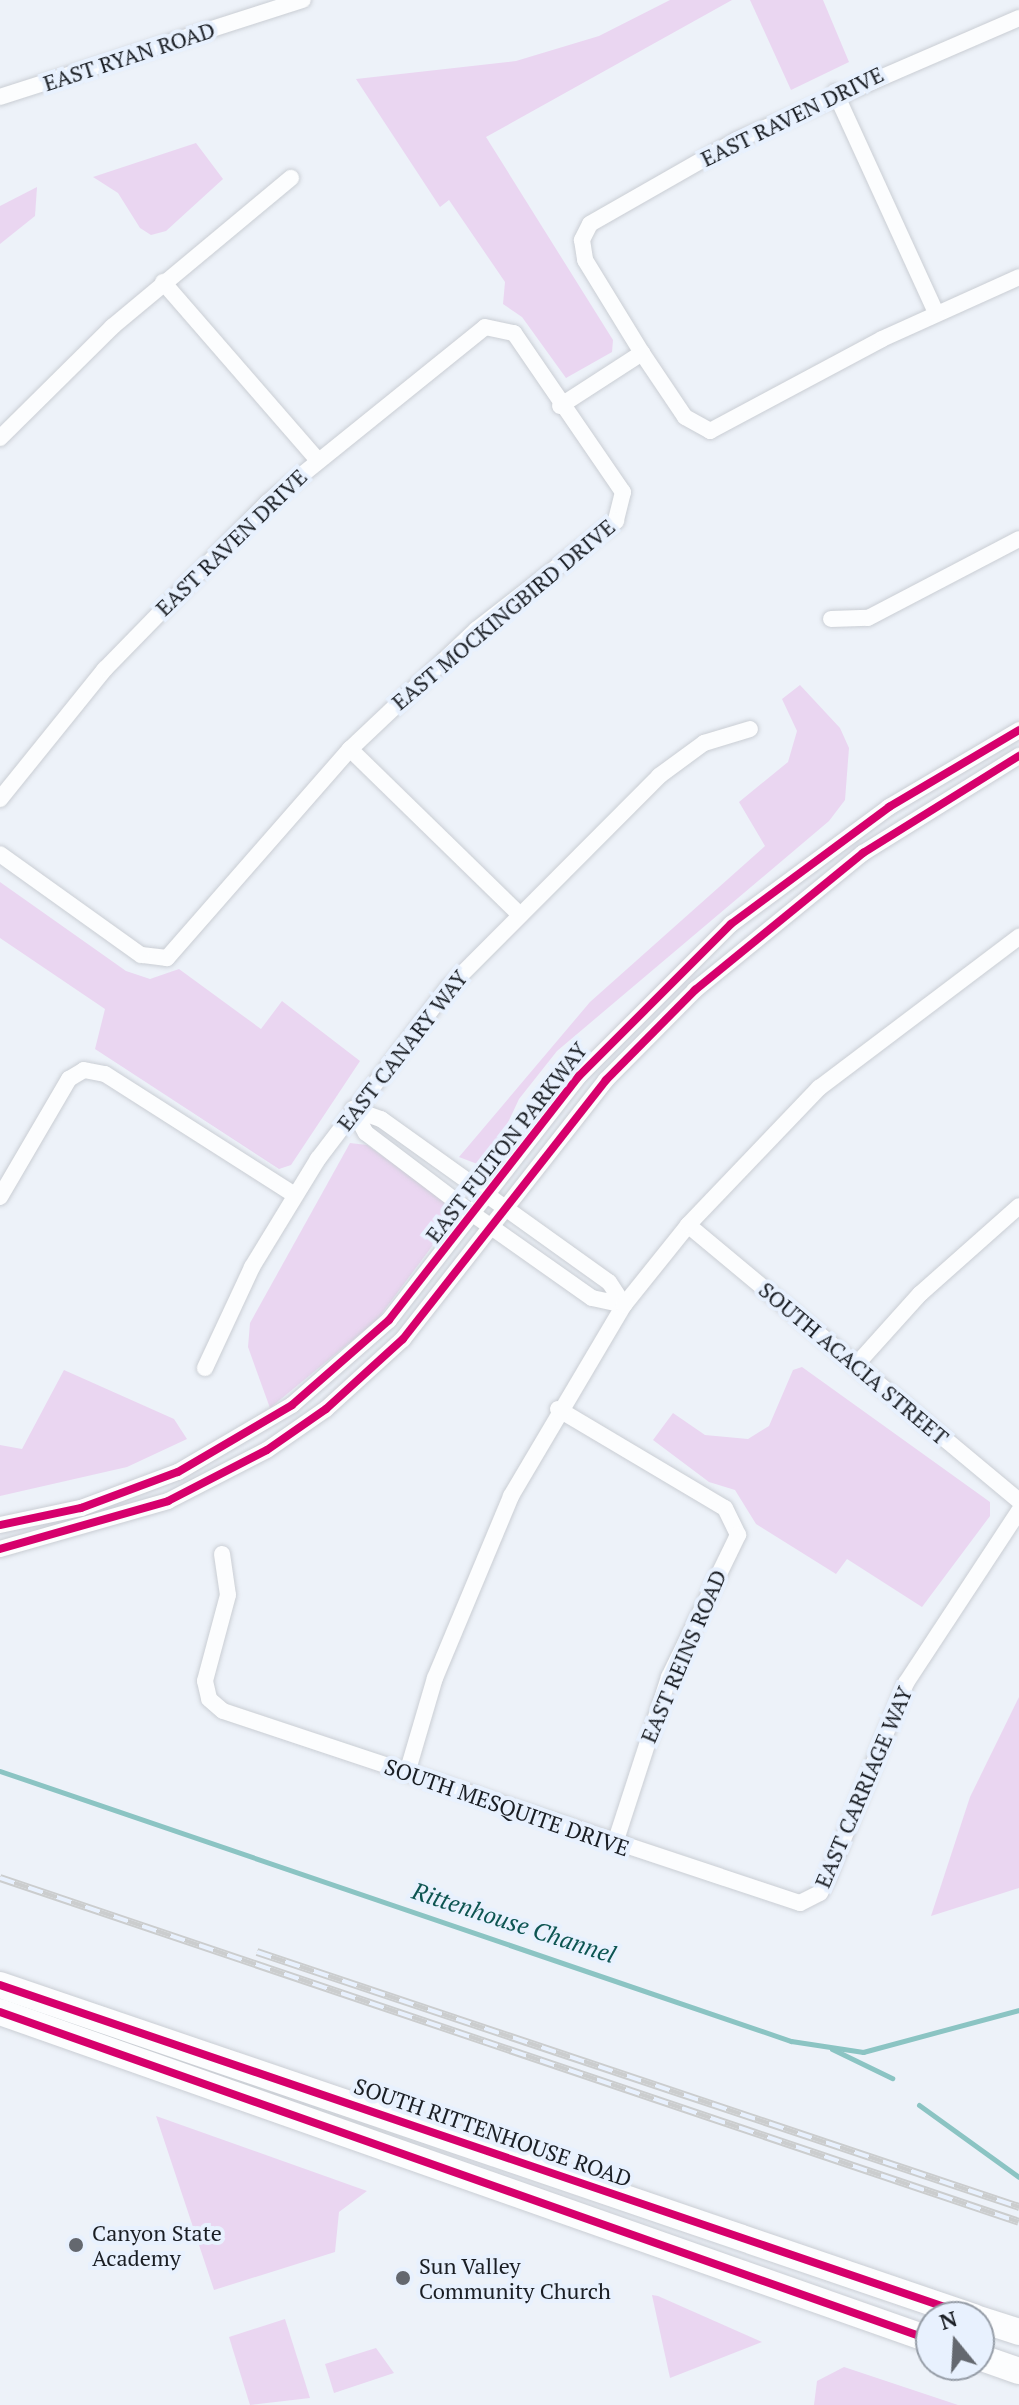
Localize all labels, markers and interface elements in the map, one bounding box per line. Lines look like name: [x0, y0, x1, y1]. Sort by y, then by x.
street label: EAST RYAN ROAD: [40, 16, 218, 96]
street label: EAST RAVEN DRIVE: [696, 60, 888, 172]
street label: EAST RAVEN DRIVE: [150, 463, 312, 621]
street label: EAST MOCKINGBIRD DRIVE: [386, 513, 620, 715]
street label: EAST CANARY WAY: [331, 965, 473, 1135]
street label: EAST FULTON PARKWAY: [420, 1037, 592, 1247]
street label: SOUTH ACACIA STREET: [754, 1276, 954, 1450]
street label: EAST REINS ROAD: [635, 1566, 731, 1746]
street label: EAST CARRIAGE WAY: [809, 1682, 917, 1892]
street label: SOUTH MESQUITE DRIVE: [381, 1753, 633, 1861]
water label: Rittenhouse Channel: [409, 1877, 619, 1969]
street label: SOUTH RITTENHOUSE ROAD: [351, 2072, 635, 2192]
place label: Canyon State Academy: [92, 2219, 222, 2270]
marker: Canyon State Academy: [67, 2236, 85, 2254]
place label: Sun Valley Community Church: [419, 2252, 611, 2304]
marker: Sun Valley Community Church: [394, 2269, 412, 2287]
north arrow: [915, 2301, 995, 2381]
text: N: [936, 2303, 960, 2336]

